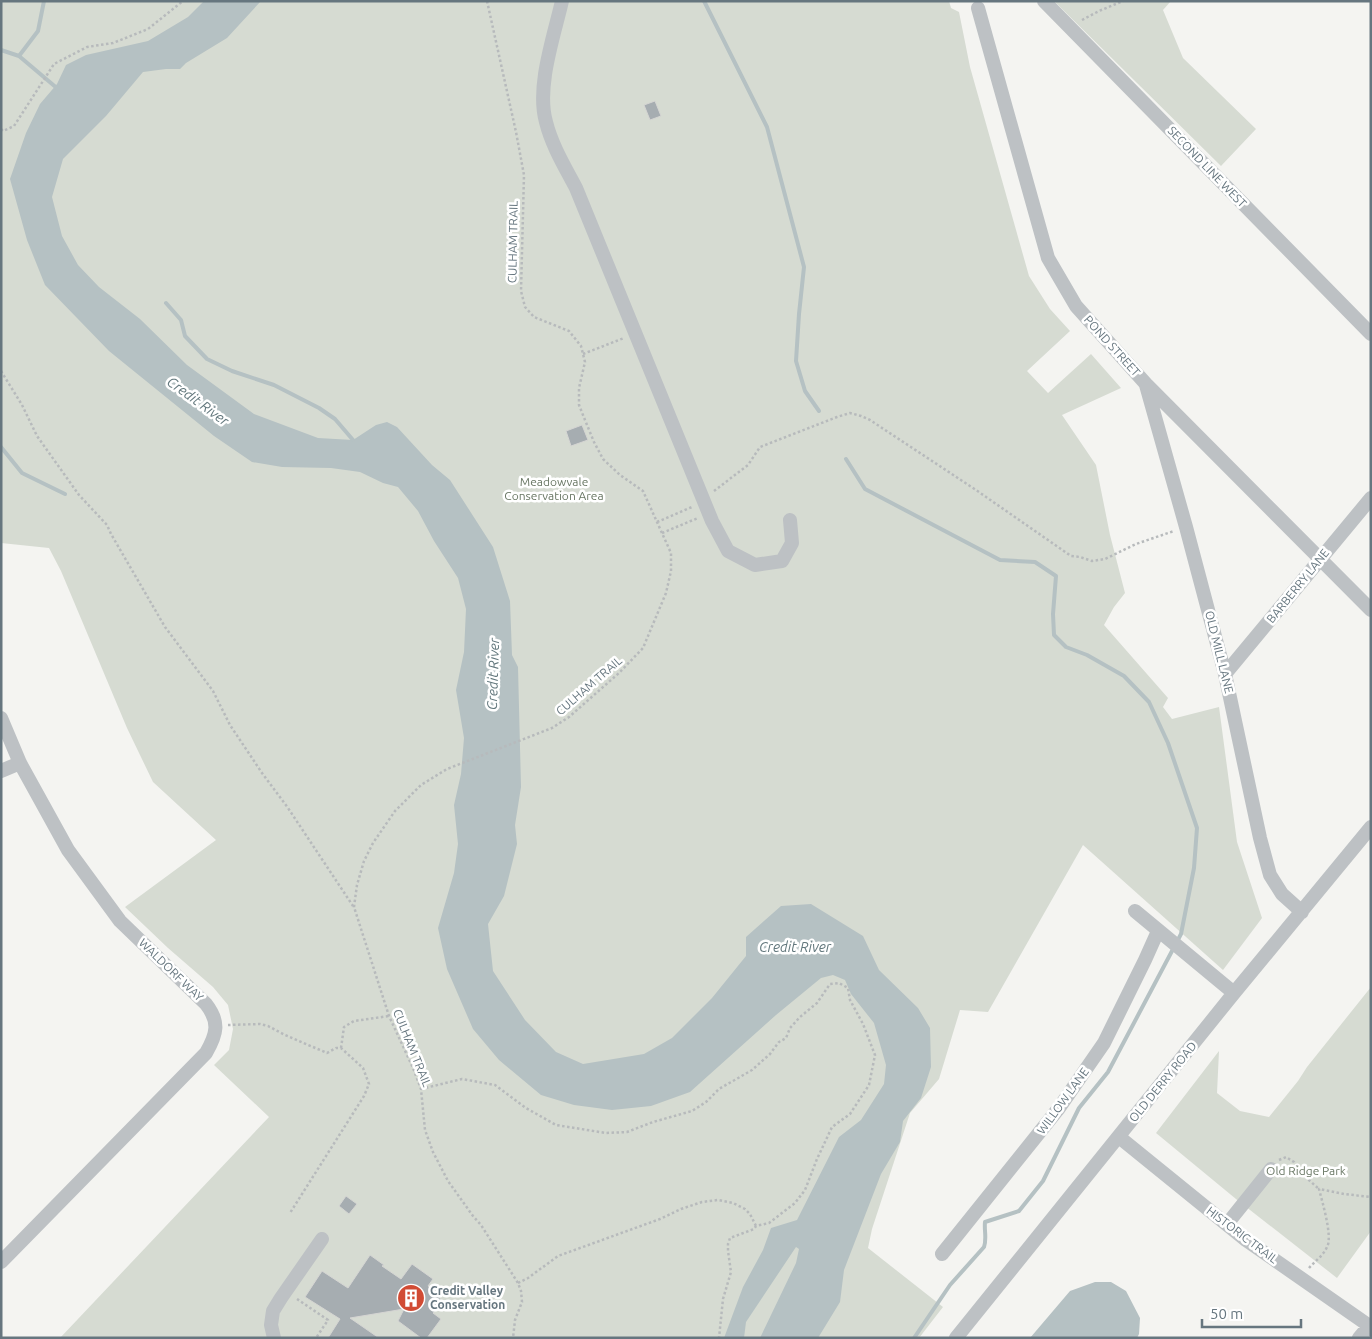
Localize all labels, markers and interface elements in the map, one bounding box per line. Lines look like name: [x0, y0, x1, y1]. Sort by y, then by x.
street label: SECOND LINE WEST: [1165, 124, 1249, 210]
street label: CULHAM TRAIL: [505, 201, 520, 283]
street label: POND STREET: [1082, 313, 1143, 379]
water label: Credit River: [164, 373, 232, 429]
park label: Meadowvale Conservation Area: [504, 475, 604, 502]
street label: BARBERRY LANE: [1264, 546, 1332, 625]
street label: OLD MILL LANE: [1203, 609, 1236, 695]
water label: Credit River: [484, 637, 502, 710]
street label: CULHAM TRAIL: [553, 654, 624, 718]
street label: WALDORF WAY: [137, 936, 206, 1004]
water label: Credit River: [759, 939, 832, 955]
street label: CULHAM TRAIL: [391, 1007, 434, 1088]
street label: OLD DERRY ROAD: [1126, 1039, 1199, 1124]
street label: WILLOW LANE: [1034, 1065, 1091, 1136]
park label: Old Ridge Park: [1266, 1164, 1346, 1177]
street label: HISTORIC TRAIL: [1204, 1204, 1280, 1266]
building icon: Credit Valley Conservation: [396, 1283, 426, 1313]
place label: Credit Valley Conservation: [430, 1284, 505, 1311]
scale bar: [1202, 1296, 1301, 1328]
text: 50 m: [1210, 1305, 1243, 1322]

